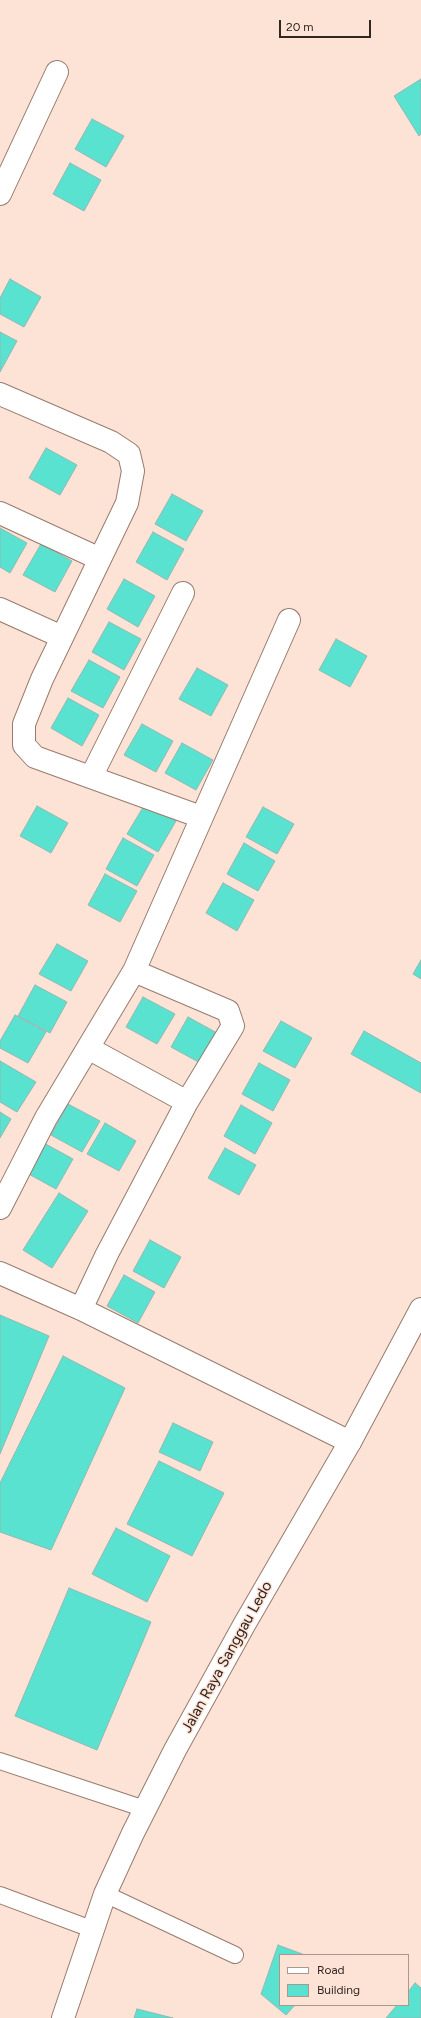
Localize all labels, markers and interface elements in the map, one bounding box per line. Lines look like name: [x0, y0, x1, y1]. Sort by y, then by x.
scale bar: [281, 12, 373, 38]
text: 20 m: [286, 20, 314, 34]
street label: Jalan Raya Sanggau Ledo: [178, 1578, 276, 1736]
legend: [279, 1954, 409, 2006]
text: Road: [317, 1963, 345, 1977]
text: Building: [317, 1983, 360, 1997]

